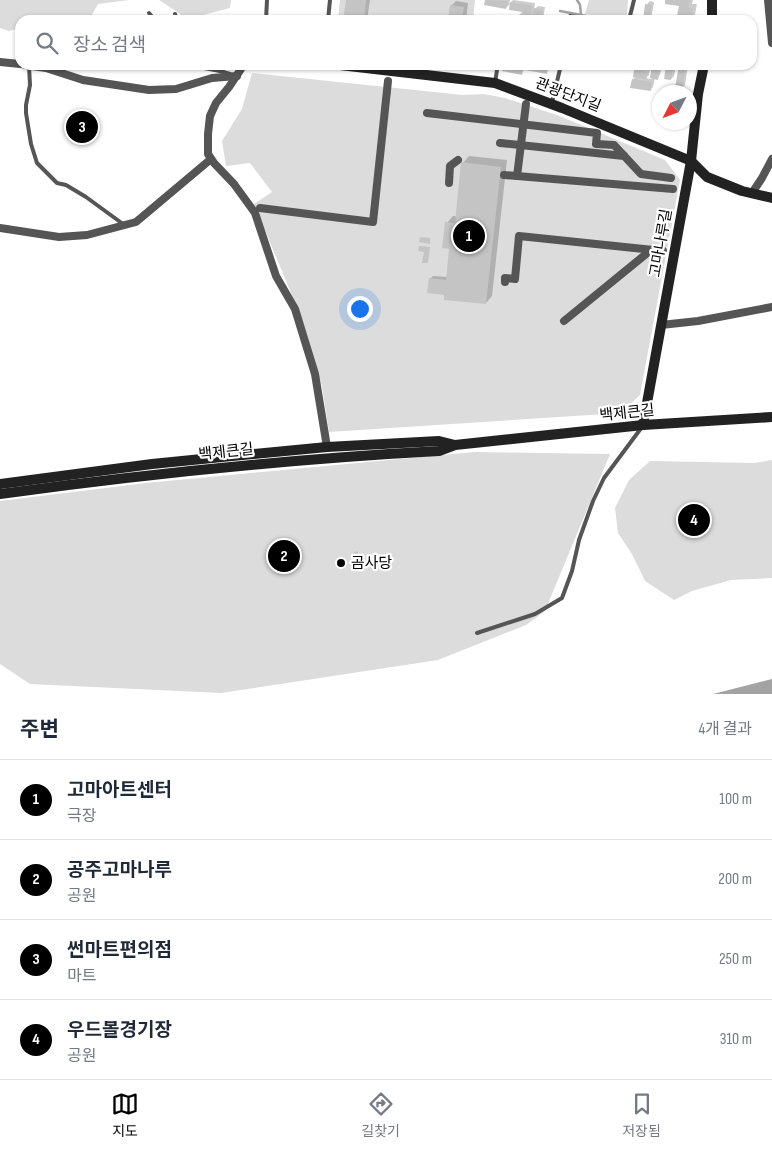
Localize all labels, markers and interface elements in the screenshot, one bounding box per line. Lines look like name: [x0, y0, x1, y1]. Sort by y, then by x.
search box: [15, 15, 757, 70]
icon: search: [33, 29, 61, 57]
text: 장소 검색: [73, 34, 146, 57]
street label: 관광단지길: [532, 74, 604, 116]
north arrow: [652, 85, 697, 130]
pin: 3: [66, 108, 98, 146]
street label: 고마나루길: [646, 207, 676, 279]
pin: 1: [453, 217, 485, 255]
your location: [347, 296, 373, 322]
street label: 백제큰길: [599, 401, 655, 425]
street label: 백제큰길: [198, 440, 254, 464]
pin: 4: [678, 501, 710, 539]
pin: 2: [268, 537, 300, 575]
place label: 곰사당: [351, 554, 393, 573]
marker: 곰사당: [335, 557, 347, 569]
text: 주변: [20, 717, 59, 742]
text: 4개 결과: [699, 720, 752, 739]
text: 고마아트센터: [67, 779, 172, 802]
text: 1: [33, 790, 39, 809]
text: 100 m: [719, 790, 752, 809]
text: 극장: [67, 807, 96, 826]
text: 공주고마나루: [67, 859, 172, 882]
text: 2: [32, 870, 40, 889]
text: 200 m: [718, 870, 752, 889]
text: 공원: [67, 887, 96, 906]
text: 썬마트편의점: [67, 939, 172, 962]
text: 3: [32, 950, 40, 969]
text: 250 m: [719, 950, 752, 969]
text: 마트: [67, 967, 96, 986]
text: 우드볼경기장: [67, 1019, 172, 1042]
text: 4: [32, 1030, 40, 1049]
text: 310 m: [720, 1030, 752, 1049]
text: 공원: [67, 1047, 96, 1066]
tab: 지도: [111, 1090, 139, 1140]
tab: 길찾기: [361, 1090, 400, 1140]
tab: 저장됨: [622, 1090, 661, 1140]

